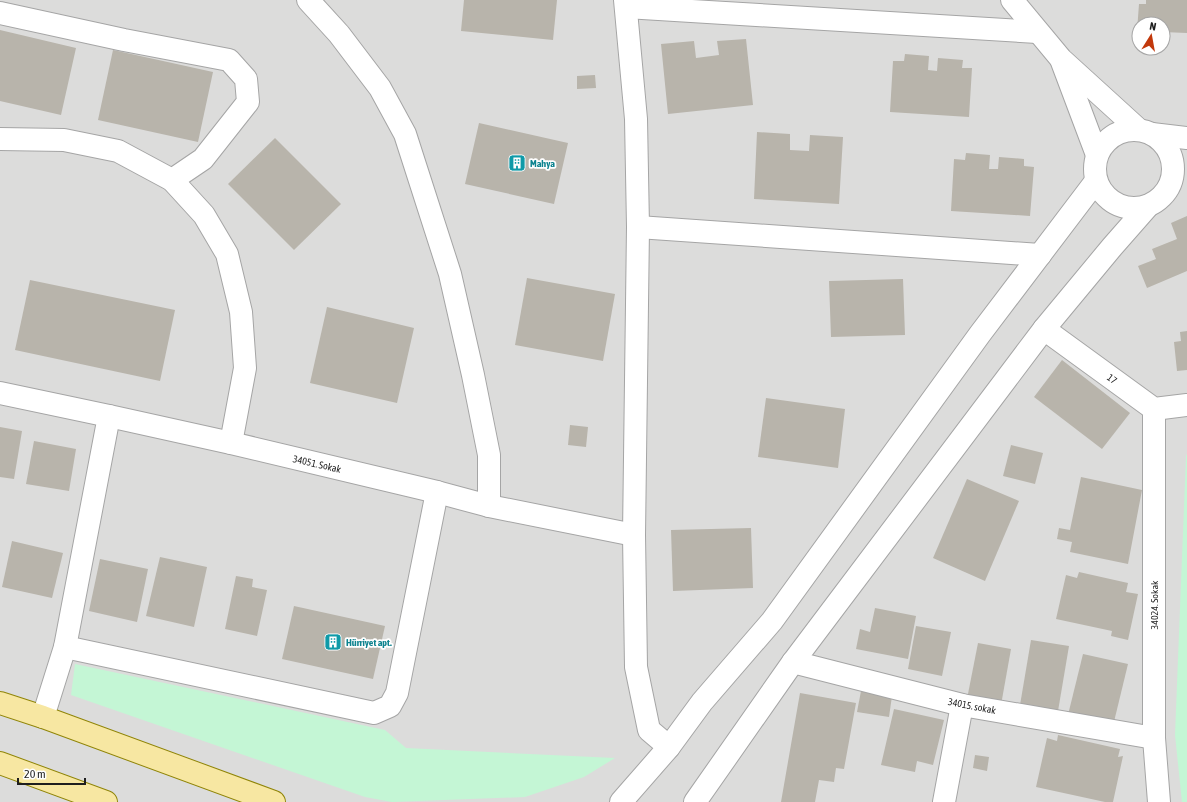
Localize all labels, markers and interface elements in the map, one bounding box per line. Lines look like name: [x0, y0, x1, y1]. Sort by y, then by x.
north arrow: [1131, 16, 1171, 56]
text: N: [1149, 20, 1157, 33]
building icon: Mahya: [507, 153, 527, 173]
place label: Mahya: [530, 158, 555, 169]
street label: 17: [1105, 372, 1119, 386]
street label: 34051. Sokak: [292, 453, 343, 475]
street label: 34024. Sokak: [1149, 580, 1160, 630]
building icon: Hürriyet apt.: [323, 632, 343, 652]
place label: Hürriyet apt.: [346, 637, 392, 648]
street label: 34015. sokak: [947, 696, 997, 716]
scale bar: [18, 760, 85, 786]
text: 20 m: [24, 767, 46, 781]

